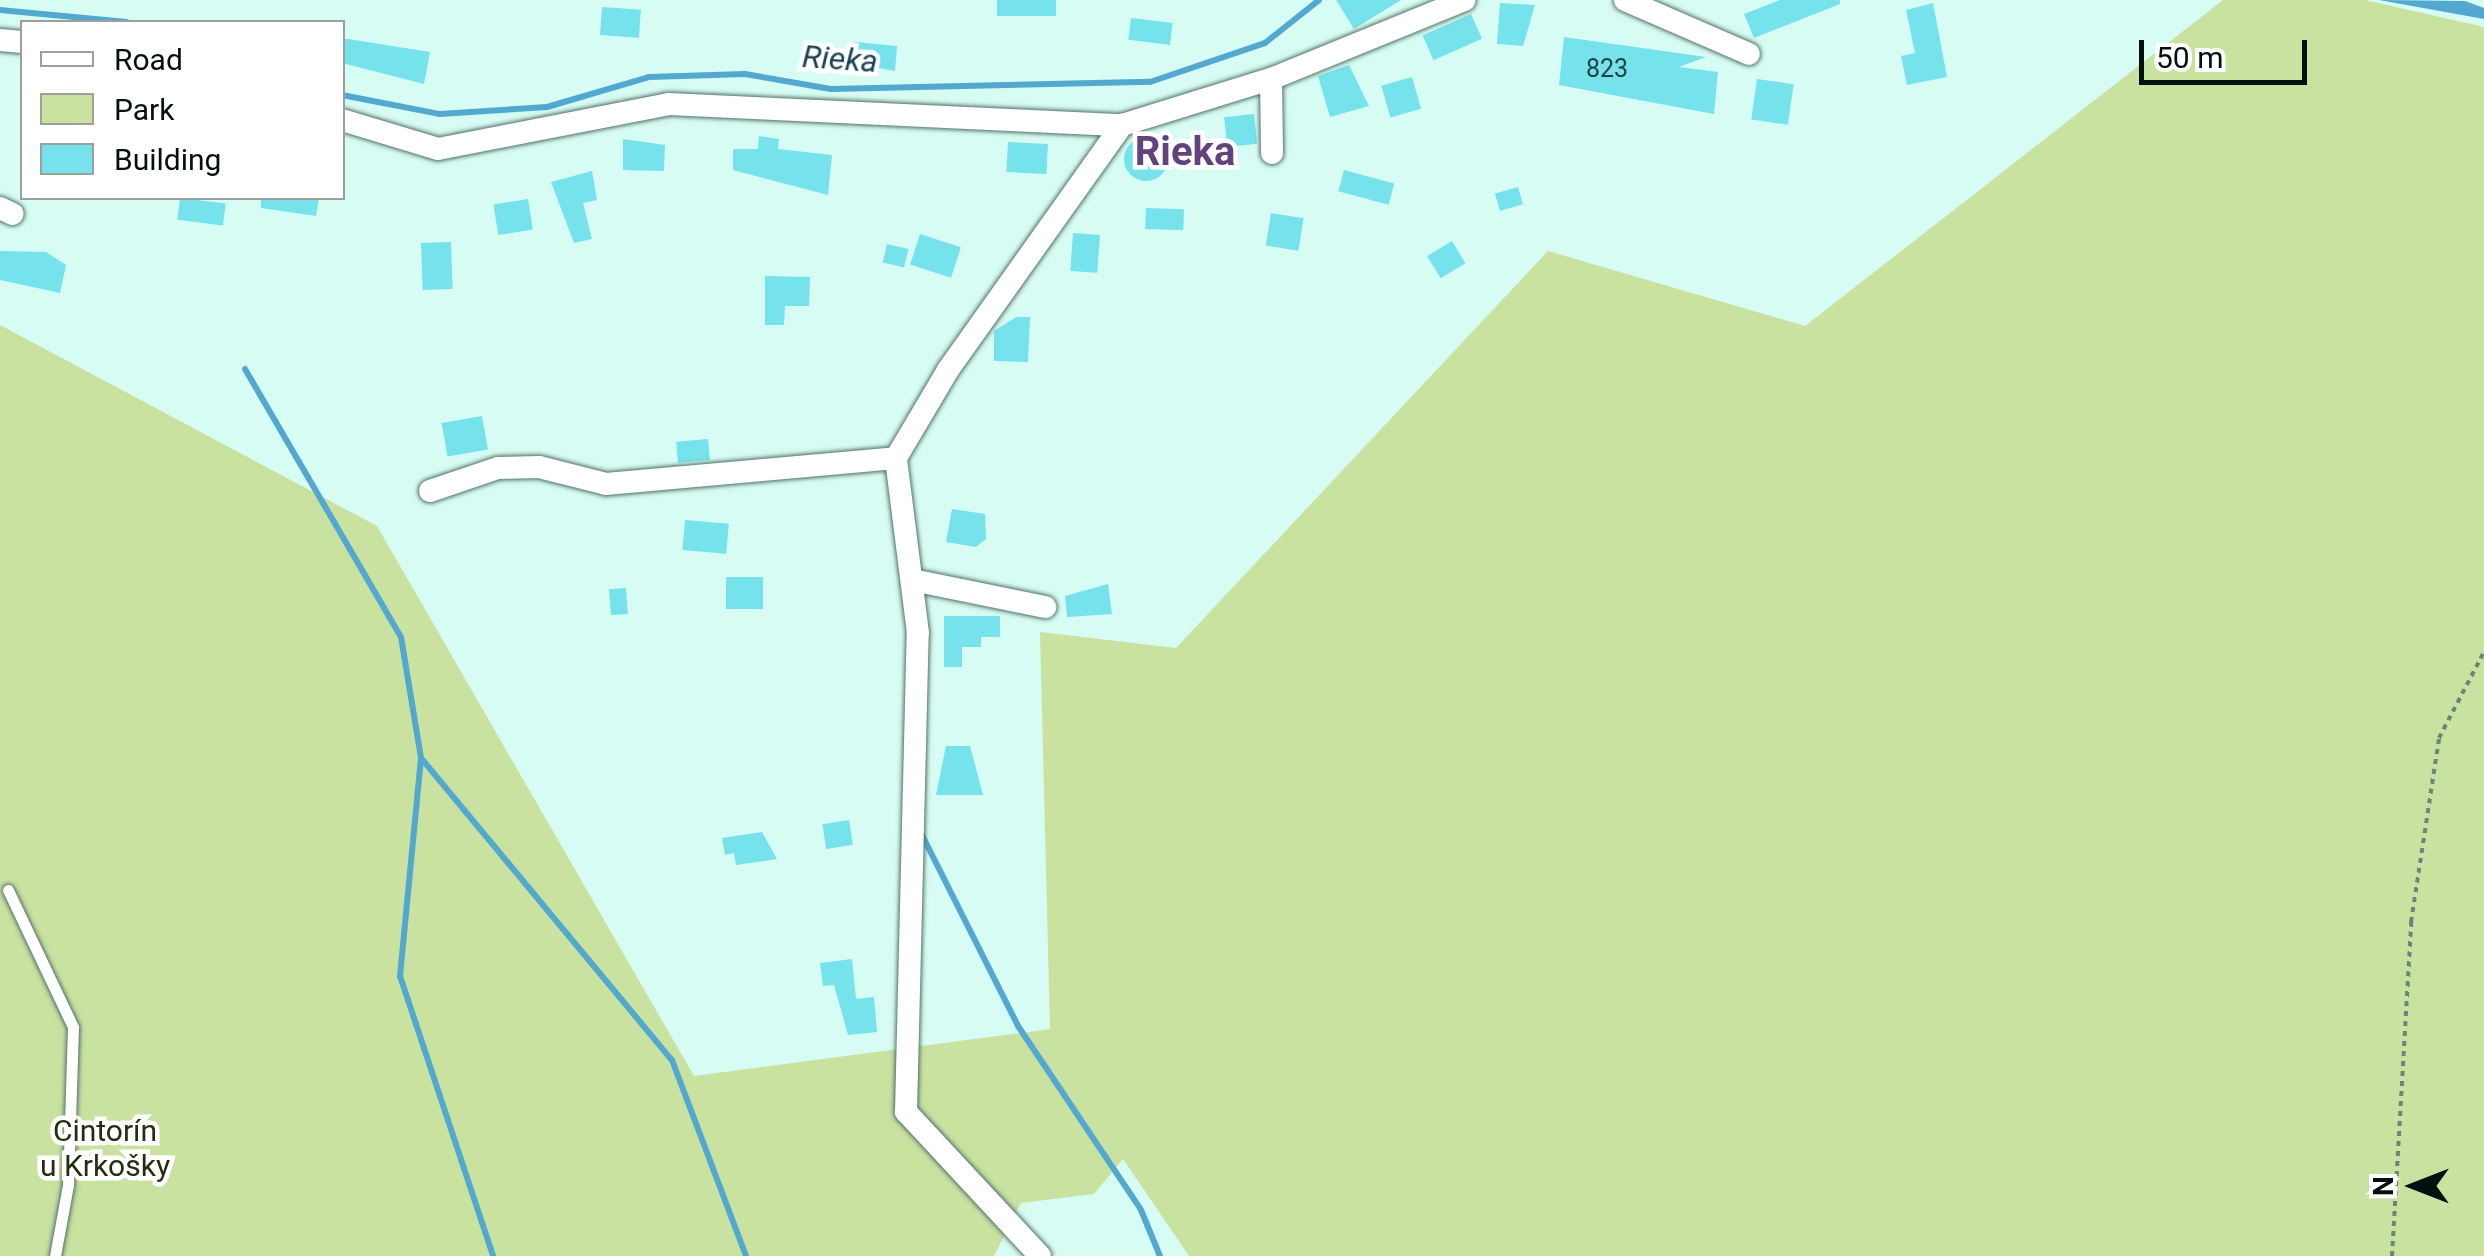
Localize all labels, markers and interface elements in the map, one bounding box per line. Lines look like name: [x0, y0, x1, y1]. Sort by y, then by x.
legend: [20, 20, 345, 200]
scale bar: [2144, 20, 2312, 82]
water label: Rieka: [801, 37, 879, 81]
text: 50 m: [2156, 40, 2223, 75]
text: Road: [114, 42, 183, 77]
house number: 823: [1586, 54, 1628, 84]
text: Park: [114, 92, 174, 127]
district label: Rieka: [1135, 128, 1235, 176]
text: Building: [114, 142, 221, 177]
park label: Cintorín u Krkošky: [40, 1113, 170, 1184]
north arrow: [2364, 1136, 2464, 1236]
text: N: [2367, 1176, 2400, 1196]

